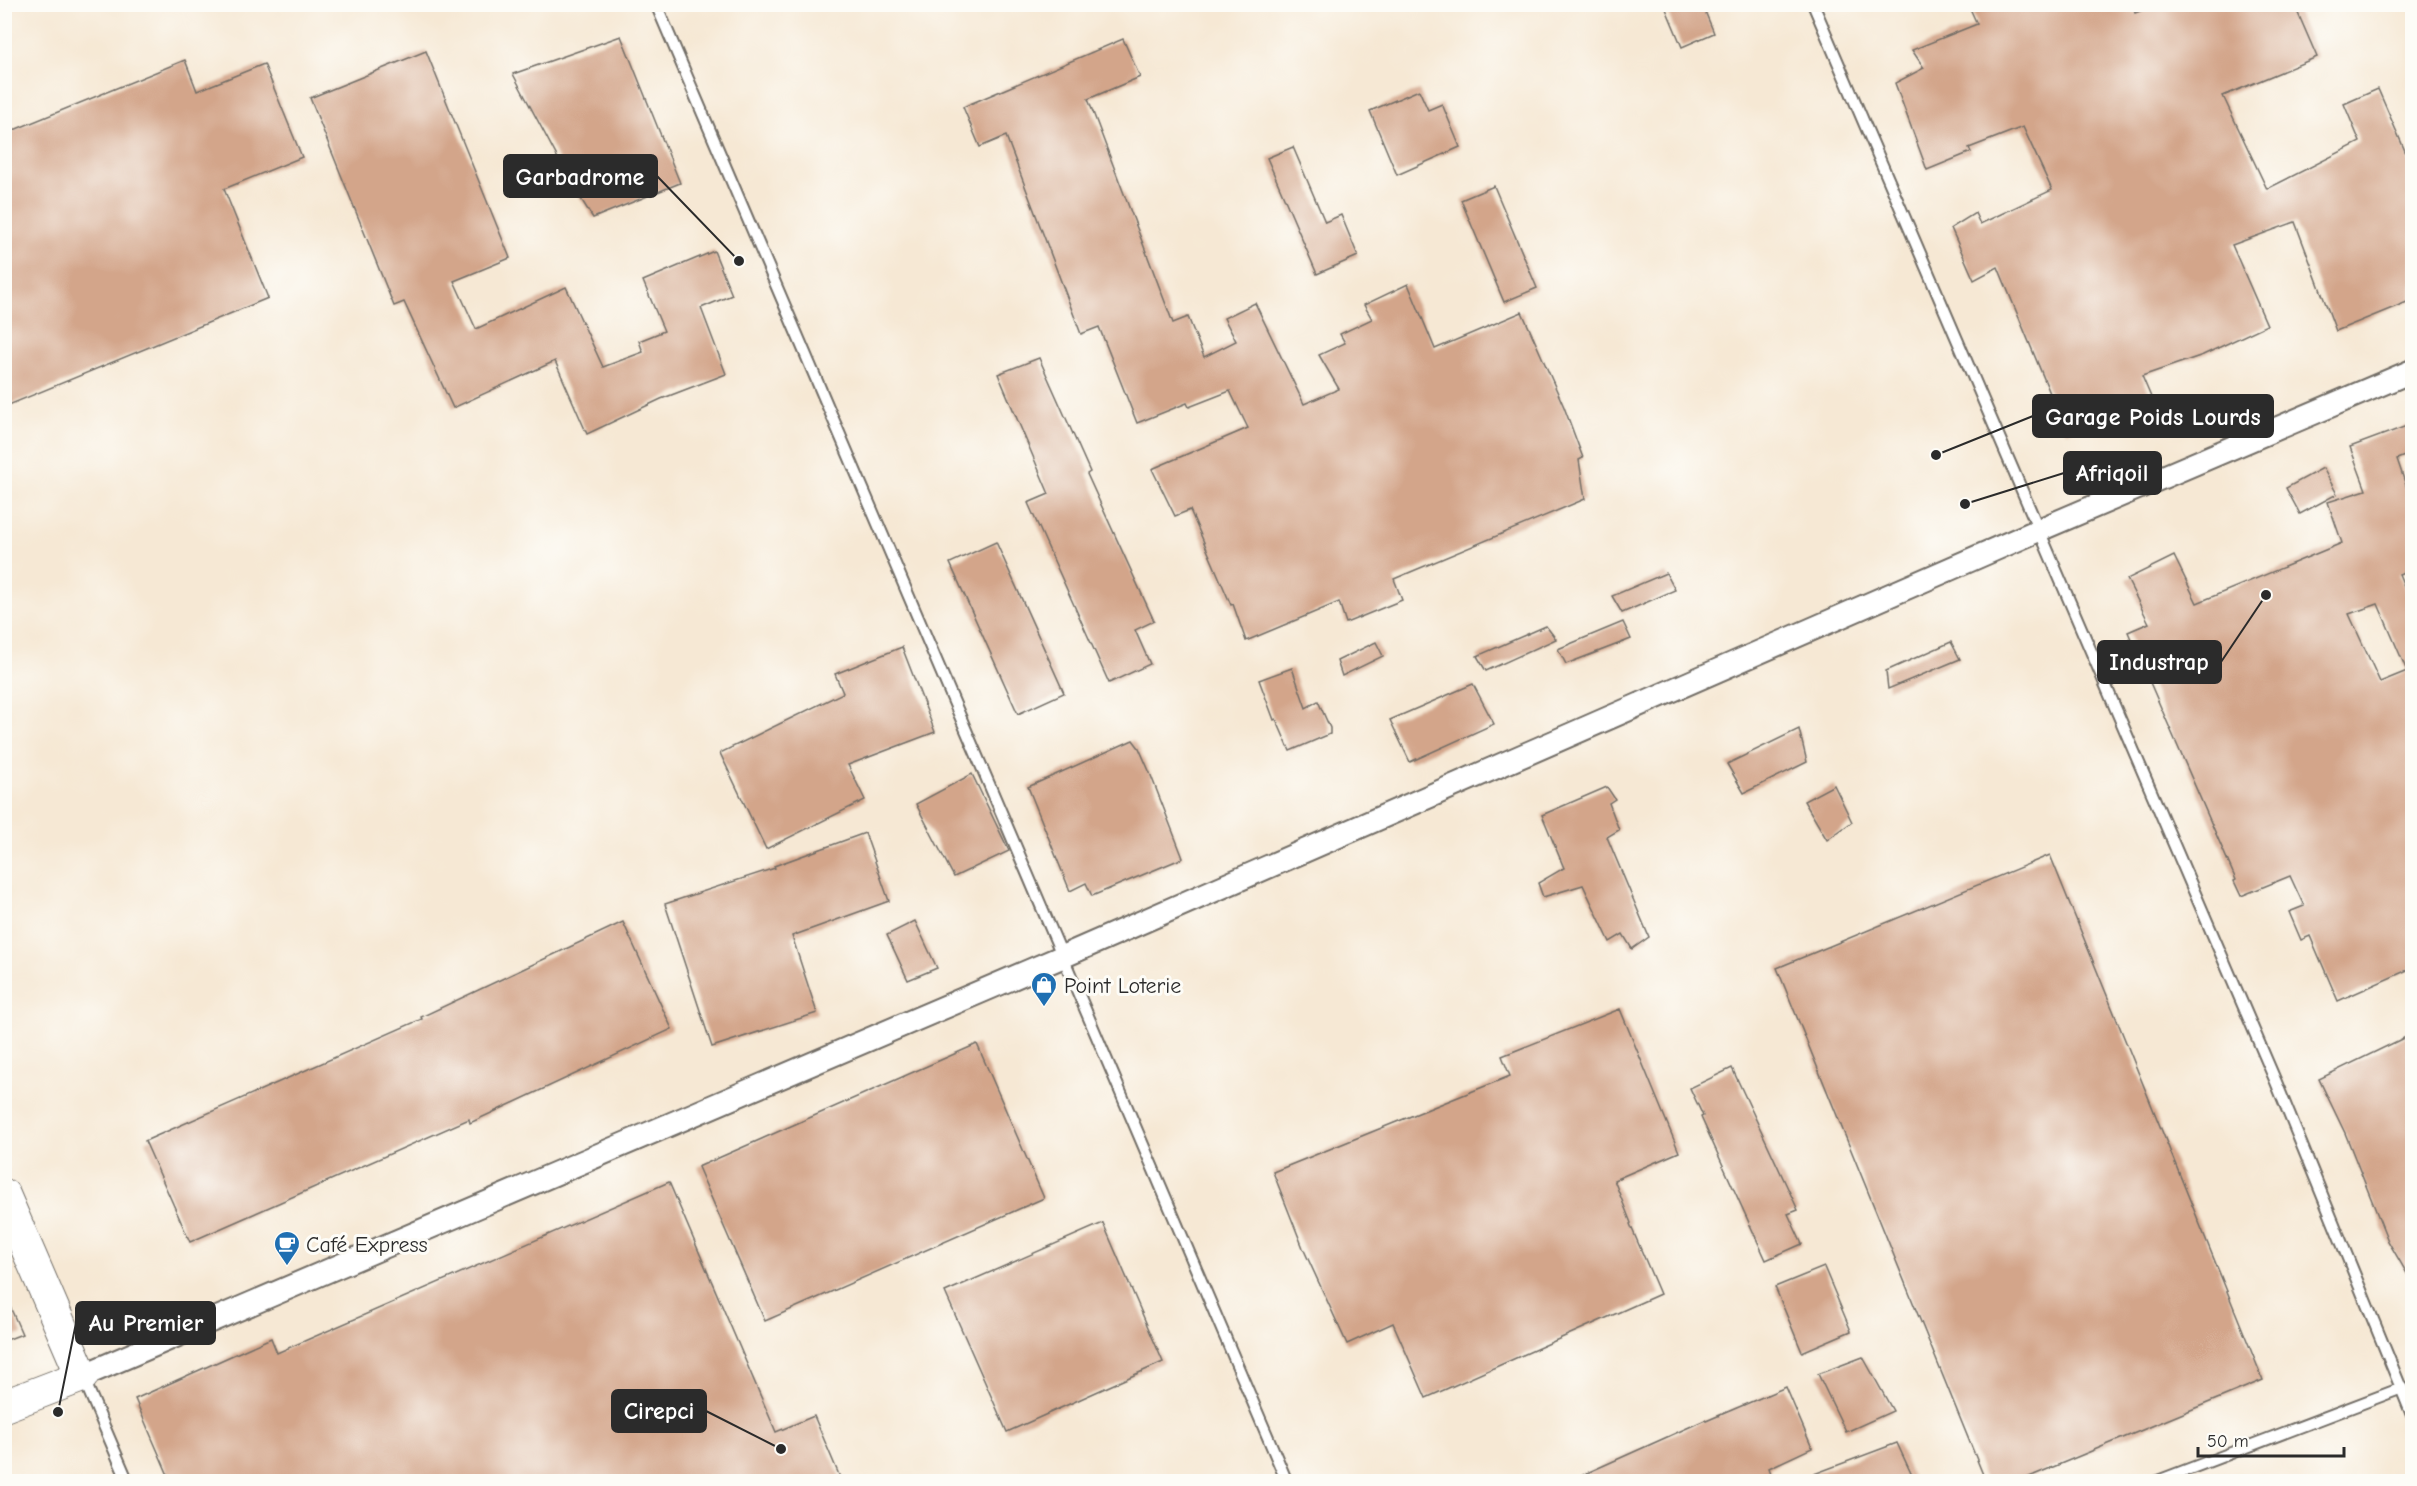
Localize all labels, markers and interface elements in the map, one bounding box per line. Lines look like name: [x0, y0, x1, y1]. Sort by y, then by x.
callout: Garbadrome: [504, 155, 657, 197]
text: Garbadrome: [516, 163, 645, 191]
callout: Garage Poids Lourds: [2033, 395, 2273, 437]
text: Garage Poids Lourds: [2045, 403, 2261, 431]
callout: Afriqoil: [2064, 452, 2161, 494]
text: Afriqoil: [2076, 459, 2148, 487]
callout: Industrap: [2098, 641, 2221, 683]
text: Industrap: [2109, 648, 2209, 676]
shop icon: Point Loterie: [1029, 970, 1059, 1008]
place label: Point Loterie: [1064, 973, 1181, 999]
cafe icon: Café Express: [272, 1229, 302, 1267]
place label: Café Express: [306, 1232, 428, 1258]
callout: Au Premier: [76, 1302, 215, 1344]
text: Au Premier: [89, 1309, 204, 1337]
callout: Cirepci: [612, 1390, 706, 1432]
text: Cirepci: [624, 1397, 694, 1425]
scale bar: [2198, 1420, 2344, 1458]
text: 50 m: [2207, 1431, 2249, 1452]

